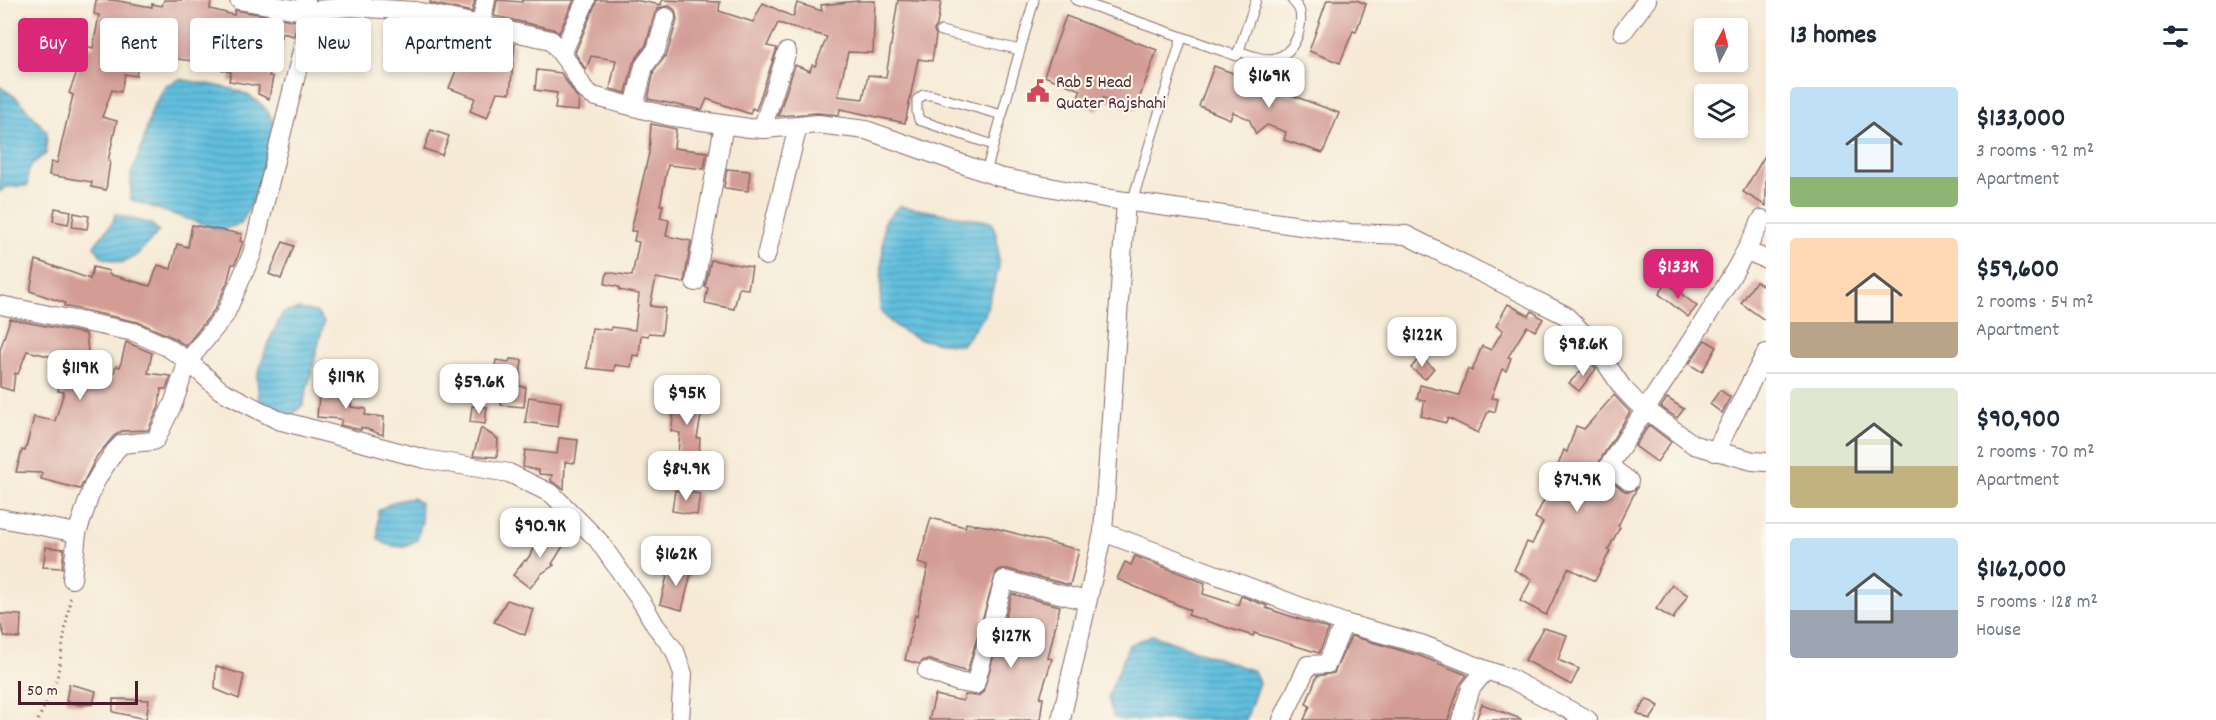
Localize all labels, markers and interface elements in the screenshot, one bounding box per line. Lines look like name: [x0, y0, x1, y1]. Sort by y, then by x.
chip: Buy: [18, 18, 88, 72]
chip: Rent: [100, 18, 178, 72]
chip: Filters: [190, 18, 284, 72]
chip: New: [296, 18, 371, 72]
chip: Apartment: [383, 18, 513, 72]
north arrow: [1694, 18, 1748, 72]
map controls: [1694, 18, 1748, 138]
text: 13 homes: [1790, 18, 1877, 55]
icon: filters: [2159, 20, 2192, 53]
pin: $169K: [1227, 58, 1311, 109]
text: $169K: [1248, 63, 1290, 91]
place label: Rab 5 Head Quater Rajshahi: [1056, 71, 1166, 117]
public building icon: Rab 5 Head Quater Rajshahi: [1025, 78, 1051, 104]
button: layers: [1694, 84, 1748, 138]
text: $133,000: [1976, 101, 2065, 138]
icon: home: [1838, 111, 1910, 183]
text: 3 rooms · 92 m²: [1976, 138, 2094, 166]
text: Apartment: [1976, 166, 2059, 194]
pin: $133K: [1636, 249, 1720, 300]
text: $59,600: [1976, 252, 2059, 289]
text: $133K: [1657, 254, 1699, 282]
icon: home: [1838, 262, 1910, 334]
text: 2 rooms · 54 m²: [1976, 289, 2094, 317]
pin: $122K: [1380, 317, 1464, 368]
text: Apartment: [1976, 317, 2059, 345]
text: $122K: [1401, 322, 1443, 350]
pin: $98.6K: [1534, 326, 1632, 377]
text: $98.6K: [1558, 331, 1608, 359]
pin: $119K: [38, 350, 122, 401]
text: $119K: [61, 355, 99, 383]
pin: $119K: [304, 359, 388, 410]
text: $119K: [327, 364, 365, 392]
pin: $59.6K: [430, 364, 528, 415]
text: $59.6K: [454, 369, 504, 397]
pin: $95K: [651, 375, 723, 426]
text: $95K: [668, 380, 706, 408]
text: $90,900: [1976, 402, 2060, 439]
icon: home: [1838, 412, 1910, 484]
text: 2 rooms · 70 m²: [1976, 439, 2095, 467]
pin: $84.9K: [637, 451, 735, 502]
text: $84.9K: [662, 456, 710, 484]
pin: $74.9K: [1528, 462, 1626, 513]
text: $74.9K: [1553, 467, 1601, 495]
text: Apartment: [1976, 467, 2059, 495]
pin: $90.9K: [491, 508, 589, 559]
text: $90.9K: [514, 513, 566, 541]
pin: $162K: [634, 536, 718, 587]
text: $162K: [655, 541, 697, 569]
text: $162,000: [1976, 552, 2066, 589]
icon: home: [1838, 562, 1910, 634]
text: 5 rooms · 128 m²: [1976, 589, 2098, 617]
text: House: [1976, 617, 2021, 645]
pin: $127K: [969, 618, 1053, 669]
text: $127K: [991, 623, 1031, 651]
scale bar: [18, 678, 138, 706]
text: 50 m: [27, 680, 58, 703]

